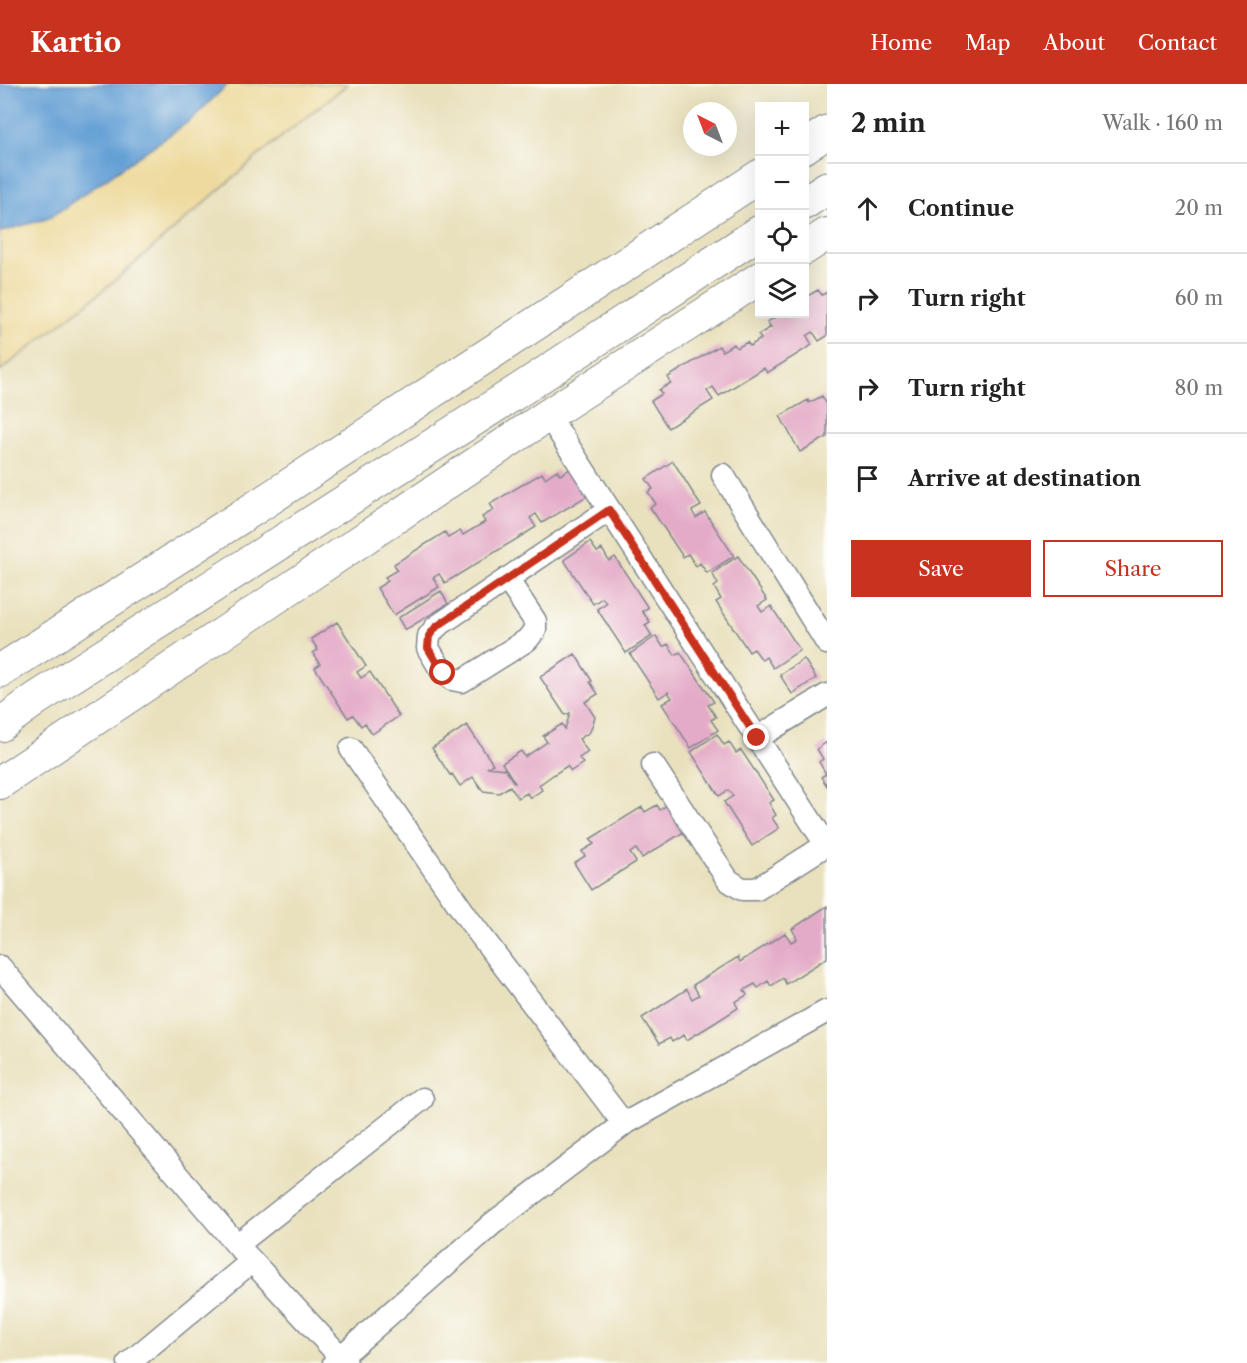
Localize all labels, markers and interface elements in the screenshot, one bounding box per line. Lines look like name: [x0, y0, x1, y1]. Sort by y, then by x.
text: Kartio: [30, 25, 121, 59]
text: Home: [871, 30, 932, 55]
text: Map: [965, 30, 1010, 55]
text: About: [1043, 30, 1105, 55]
text: Contact: [1138, 30, 1217, 55]
north arrow: [683, 102, 737, 156]
map controls: [755, 102, 809, 318]
button: +: [755, 102, 809, 156]
text: 2 min: [851, 107, 926, 139]
text: Walk · 160 m: [1102, 111, 1223, 135]
button: −: [755, 156, 809, 210]
icon: ahead: [851, 192, 884, 225]
text: Continue: [908, 195, 1014, 222]
text: 20 m: [1175, 196, 1223, 220]
button: locate: [755, 210, 809, 264]
button: layers: [755, 264, 809, 318]
icon: right: [851, 282, 884, 315]
text: Turn right: [908, 285, 1026, 312]
text: 60 m: [1175, 286, 1223, 310]
icon: right: [851, 372, 884, 405]
text: Turn right: [908, 375, 1026, 402]
text: 80 m: [1175, 376, 1223, 400]
icon: arrive: [851, 462, 884, 495]
text: Arrive at destination: [908, 465, 1141, 492]
button: Save: [851, 540, 1031, 597]
button: Share: [1043, 540, 1223, 597]
route start: [429, 659, 455, 685]
route end: [743, 724, 769, 750]

